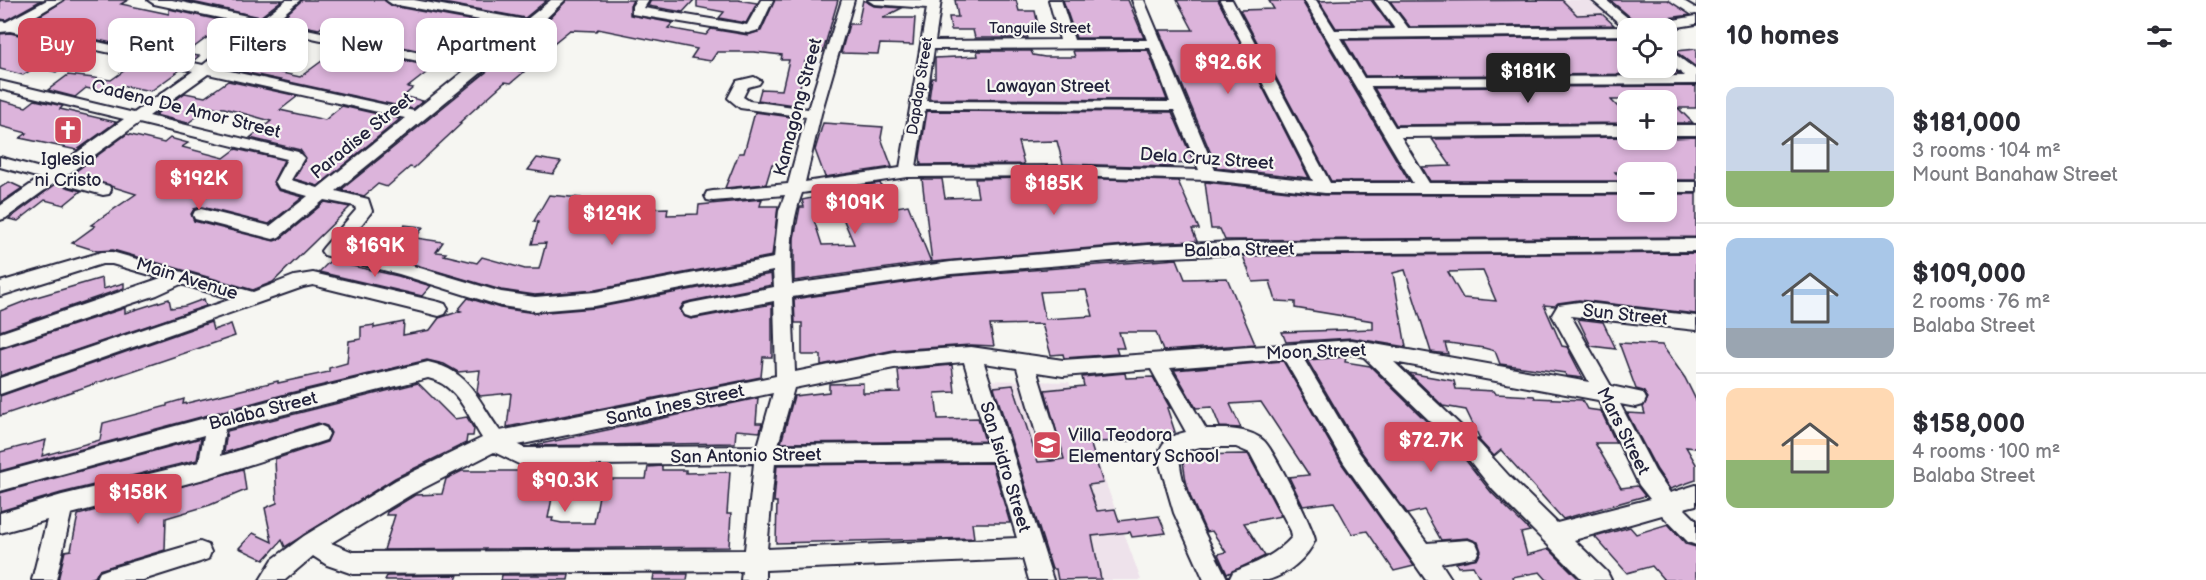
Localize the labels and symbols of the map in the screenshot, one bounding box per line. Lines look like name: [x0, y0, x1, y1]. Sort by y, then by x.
street label: Tanguile Street: [989, 19, 1091, 38]
street label: Kamagong Street: [770, 35, 827, 178]
street label: Dapdap Street: [903, 35, 937, 136]
pin: $92.6K: [1179, 44, 1277, 95]
pin: $181K: [1486, 53, 1570, 104]
street label: Cadena De Amor Street: [89, 75, 283, 143]
street label: Lawayan Street: [986, 76, 1110, 97]
street label: Paradise Street: [307, 88, 418, 184]
church icon: Iglesia ni Cristo: [52, 114, 84, 146]
street label: Dela Cruz Street: [1139, 144, 1275, 174]
place label: Iglesia ni Cristo: [35, 149, 101, 191]
pin: $192K: [157, 160, 241, 211]
pin: $185K: [1012, 165, 1096, 216]
pin: $109K: [813, 184, 897, 235]
pin: $129K: [570, 195, 654, 246]
pin: $169K: [333, 227, 417, 278]
street label: Balaba Street: [1183, 239, 1295, 261]
street label: Main Avenue: [134, 254, 241, 305]
street label: Sun Street: [1582, 300, 1669, 330]
street label: Moon Street: [1266, 340, 1367, 364]
street label: Santa Ines Street: [604, 380, 746, 430]
street label: Mars Street: [1592, 384, 1654, 479]
street label: Balaba Street: [207, 387, 320, 435]
street label: San Isidro Street: [975, 399, 1035, 535]
pin: $72.7K: [1382, 422, 1480, 473]
place label: Villa Teodora Elementary School: [1068, 425, 1219, 467]
school or university icon: Villa Teodora Elementary School: [1031, 429, 1063, 461]
street label: San Antonio Street: [670, 444, 822, 468]
pin: $90.3K: [516, 462, 614, 513]
pin: $158K: [96, 474, 180, 525]

